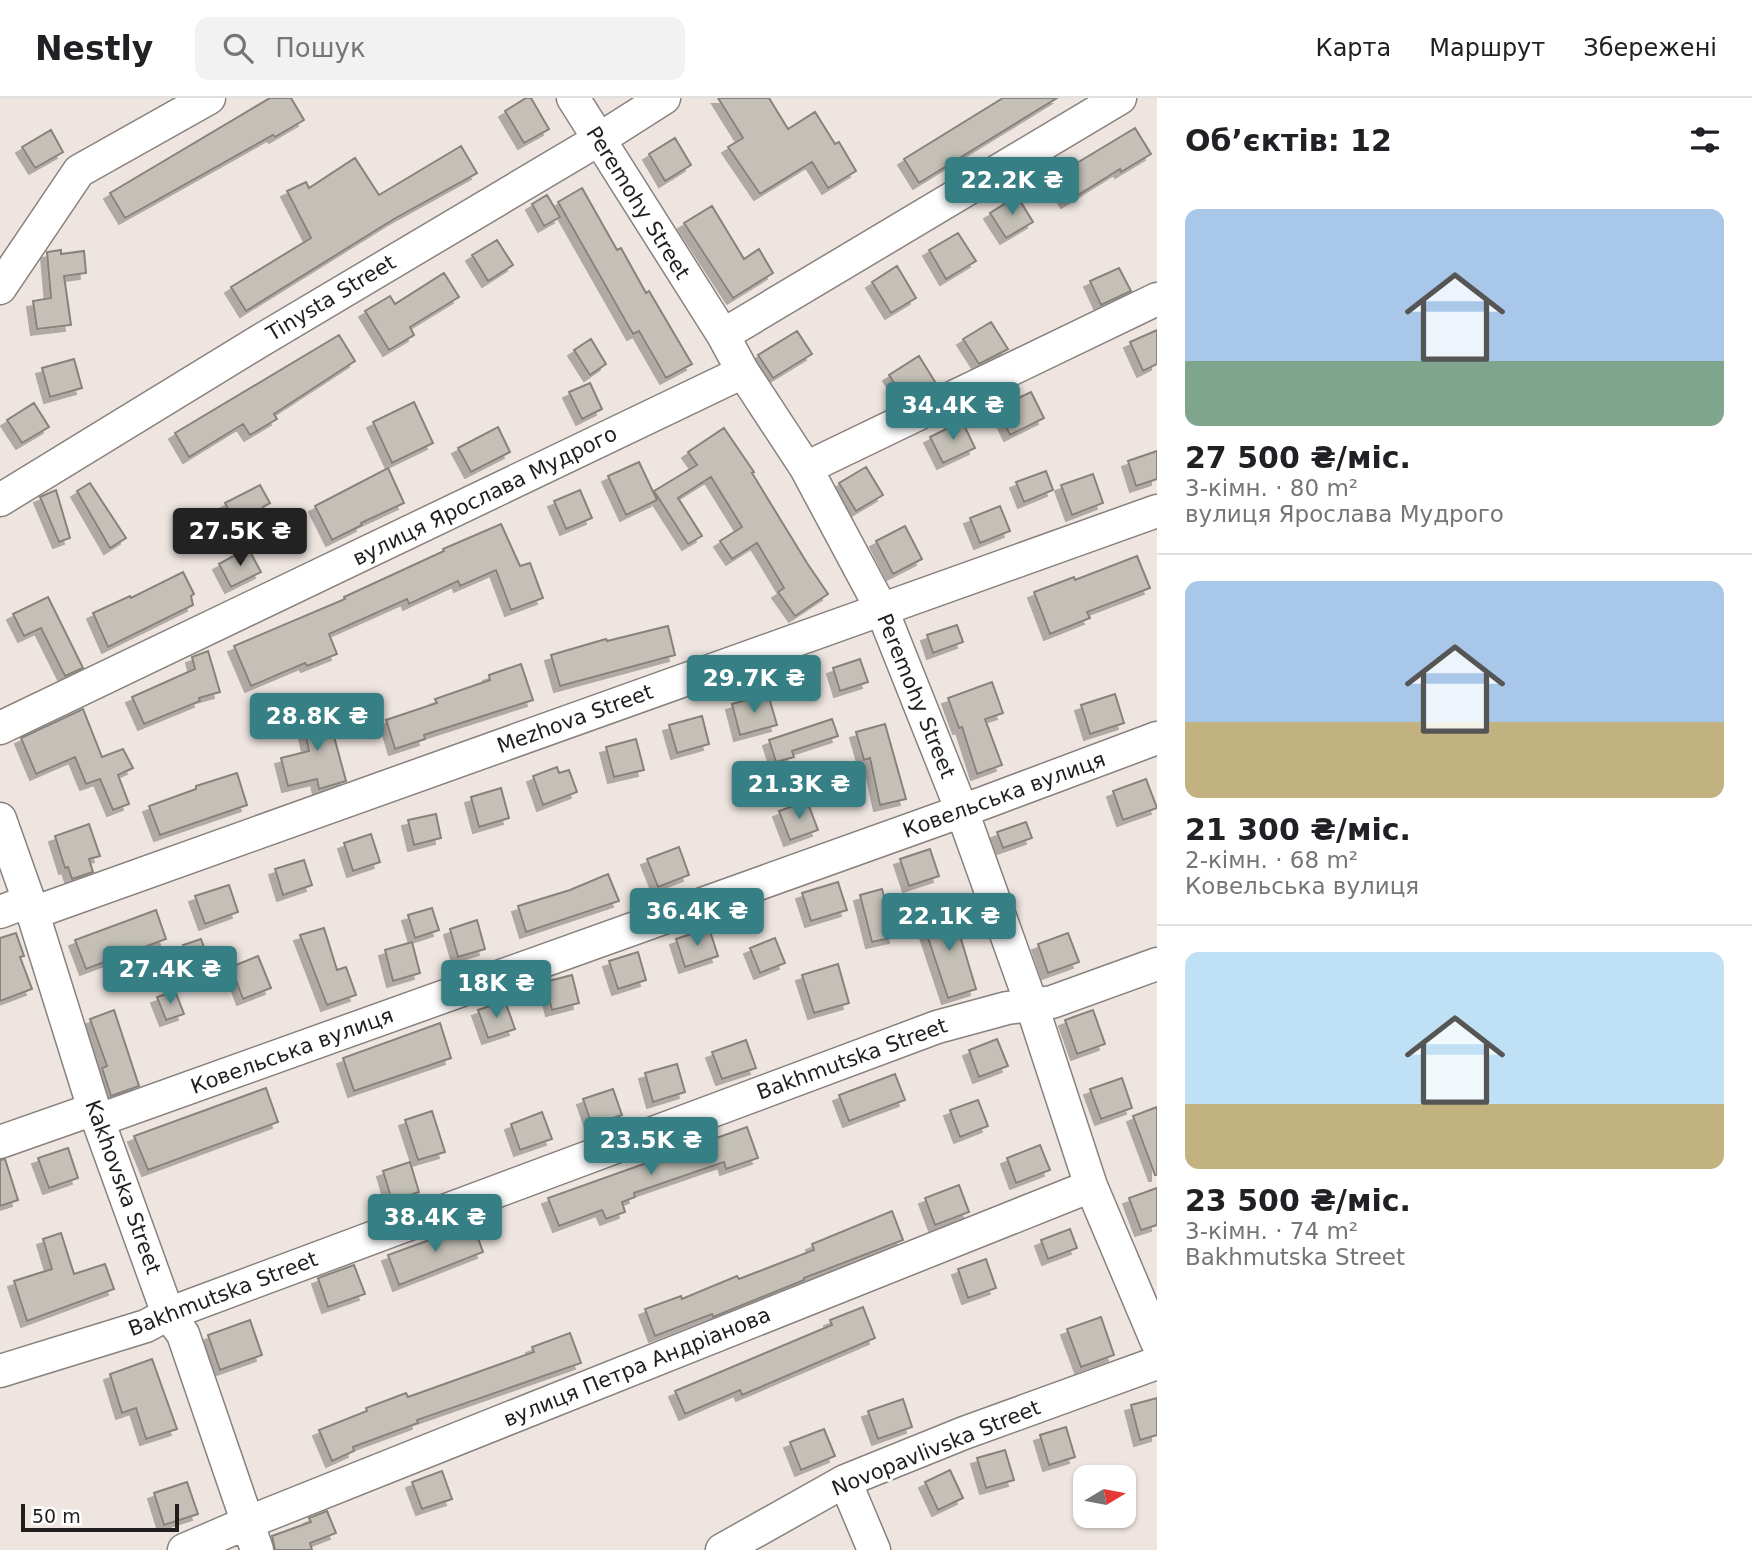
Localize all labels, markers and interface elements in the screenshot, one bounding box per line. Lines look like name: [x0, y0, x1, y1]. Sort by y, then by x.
search box: [195, 17, 685, 80]
text: Nestly: [35, 29, 153, 68]
icon: search: [219, 29, 257, 67]
text: Пошук: [275, 33, 366, 63]
text: Карта: [1316, 34, 1391, 62]
text: Маршрут: [1429, 34, 1545, 62]
text: Збережені: [1583, 34, 1717, 62]
icon: filters: [1686, 121, 1724, 159]
street label: Peremohy Street: [581, 122, 695, 284]
text: Об’єктів: 12: [1185, 123, 1392, 158]
pin: 22.2K ₴: [947, 158, 1077, 217]
text: 22.2K ₴: [961, 167, 1063, 193]
street label: Tinysta Street: [261, 250, 400, 346]
icon: home: [1392, 254, 1518, 380]
pin: 34.4K ₴: [888, 382, 1018, 442]
text: 34.4K ₴: [902, 392, 1004, 418]
street label: вулиця Ярослава Мудрого: [349, 421, 621, 571]
text: 27 500 ₴/міс.: [1185, 440, 1411, 475]
text: 3-кімн. · 80 m²: [1185, 475, 1358, 501]
text: вулиця Ярослава Мудрого: [1185, 501, 1504, 527]
pin: 27.5K ₴: [175, 508, 305, 568]
text: 27.5K ₴: [189, 518, 291, 544]
street label: Peremohy Street: [872, 610, 960, 782]
icon: home: [1392, 626, 1518, 752]
pin: 29.7K ₴: [689, 656, 819, 715]
text: 29.7K ₴: [703, 665, 805, 691]
street label: Mezhova Street: [494, 680, 656, 758]
pin: 28.8K ₴: [252, 694, 382, 753]
text: 28.8K ₴: [266, 703, 368, 729]
street label: Ковельська вулиця: [899, 747, 1109, 843]
pin: 21.3K ₴: [734, 762, 864, 821]
text: 21.3K ₴: [748, 771, 850, 797]
text: 21 300 ₴/міс.: [1185, 812, 1411, 847]
text: 2-кімн. · 68 m²: [1185, 847, 1358, 873]
text: Ковельська вулиця: [1185, 873, 1419, 899]
pin: 36.4K ₴: [632, 888, 762, 948]
pin: 22.1K ₴: [884, 894, 1014, 953]
text: 36.4K ₴: [646, 898, 748, 924]
text: 22.1K ₴: [898, 903, 1000, 929]
pin: 27.4K ₴: [105, 946, 235, 1006]
text: 27.4K ₴: [119, 956, 221, 982]
pin: 18K ₴: [447, 960, 545, 1020]
text: 18K ₴: [457, 970, 535, 996]
icon: home: [1392, 997, 1518, 1123]
street label: Ковельська вулиця: [187, 1003, 397, 1099]
street label: Bakhmutska Street: [754, 1013, 950, 1105]
street label: Kakhovska Street: [80, 1097, 166, 1277]
pin: 23.5K ₴: [586, 1118, 716, 1177]
text: 23.5K ₴: [600, 1127, 702, 1153]
text: 23 500 ₴/міс.: [1185, 1183, 1411, 1218]
pin: 38.4K ₴: [370, 1194, 500, 1254]
text: 38.4K ₴: [384, 1204, 486, 1230]
text: 3-кімн. · 74 m²: [1185, 1218, 1358, 1244]
text: Bakhmutska Street: [1185, 1244, 1405, 1270]
street label: Bakhmutska Street: [125, 1247, 321, 1341]
street label: вулиця Петра Андріанова: [500, 1302, 774, 1432]
street label: Novopavlivska Street: [828, 1395, 1044, 1501]
north arrow: [1073, 1465, 1136, 1528]
map controls: [1073, 1465, 1136, 1528]
scale bar: [21, 1501, 178, 1533]
text: 50 m: [32, 1505, 81, 1527]

